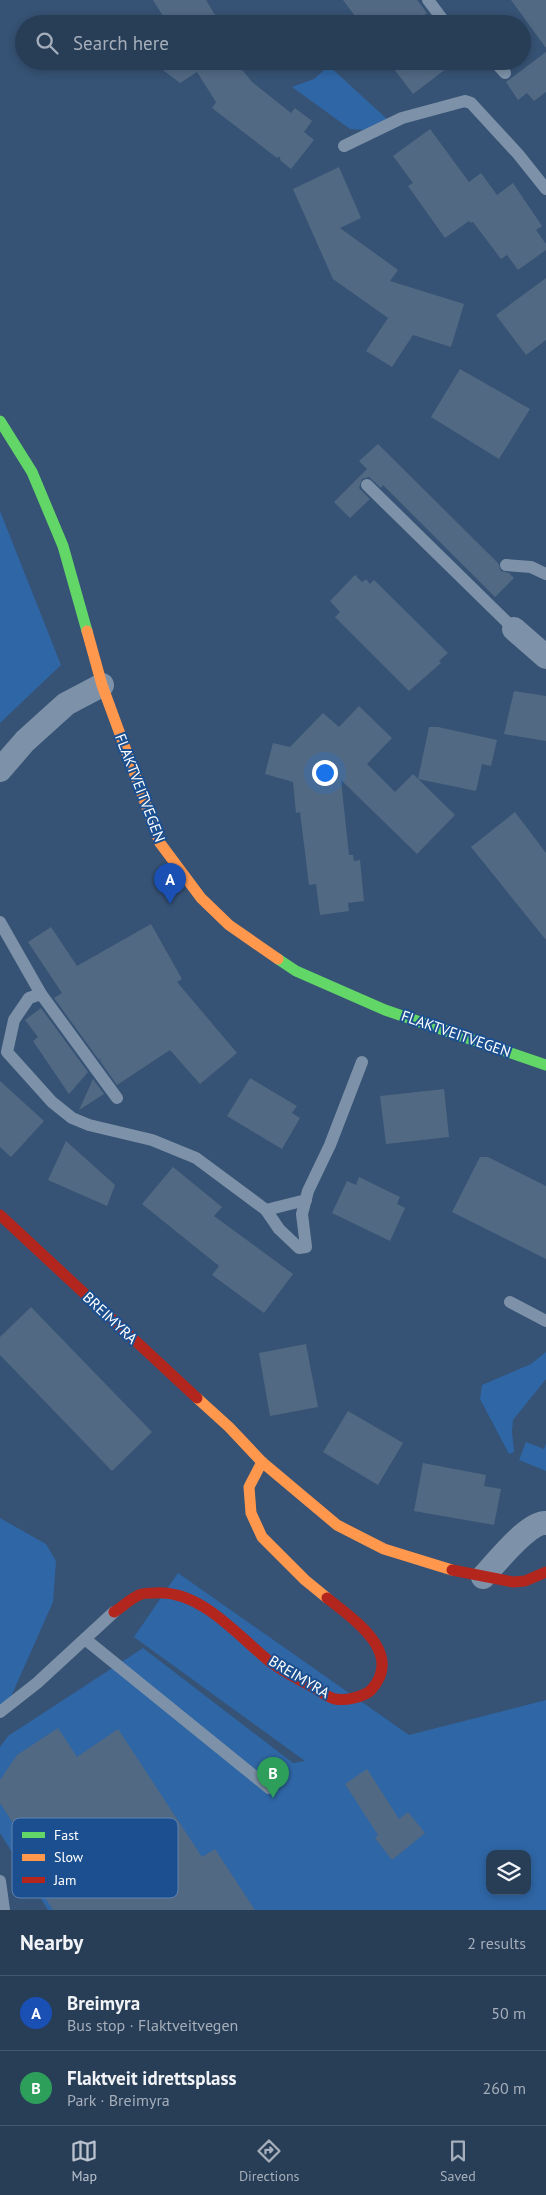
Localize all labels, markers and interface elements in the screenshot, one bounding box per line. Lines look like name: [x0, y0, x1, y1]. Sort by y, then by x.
search box: [15, 15, 531, 70]
icon: search: [33, 29, 61, 57]
text: Search here: [73, 31, 169, 55]
street label: FLAKTVEITVEGEN: [111, 731, 170, 845]
your location: [312, 760, 338, 786]
pin: A: [154, 863, 186, 904]
street label: FLAKTVEITVEGEN: [399, 1006, 513, 1061]
street label: BREIMYRA: [79, 1288, 142, 1348]
street label: BREIMYRA: [265, 1651, 333, 1702]
pin: B: [257, 1757, 289, 1798]
legend: [12, 1818, 178, 1898]
text: Fast: [54, 1826, 79, 1844]
text: Slow: [54, 1848, 84, 1866]
map controls: [486, 1850, 531, 1895]
button: layers: [486, 1850, 531, 1895]
text: Jam: [53, 1871, 76, 1889]
text: Nearby: [20, 1929, 83, 1956]
text: 2 results: [467, 1933, 526, 1953]
text: Breimyra: [67, 1991, 140, 2015]
text: A: [31, 2003, 41, 2023]
text: 50 m: [491, 2003, 526, 2023]
text: Bus stop · Flaktveitvegen: [67, 2015, 238, 2035]
text: Flaktveit idrettsplass: [67, 2066, 236, 2090]
text: B: [31, 2078, 41, 2098]
text: 260 m: [483, 2078, 526, 2098]
text: Park · Breimyra: [67, 2090, 170, 2110]
tab: Map: [70, 2137, 98, 2185]
tab: Directions: [239, 2137, 299, 2185]
tab: Saved: [440, 2137, 476, 2185]

